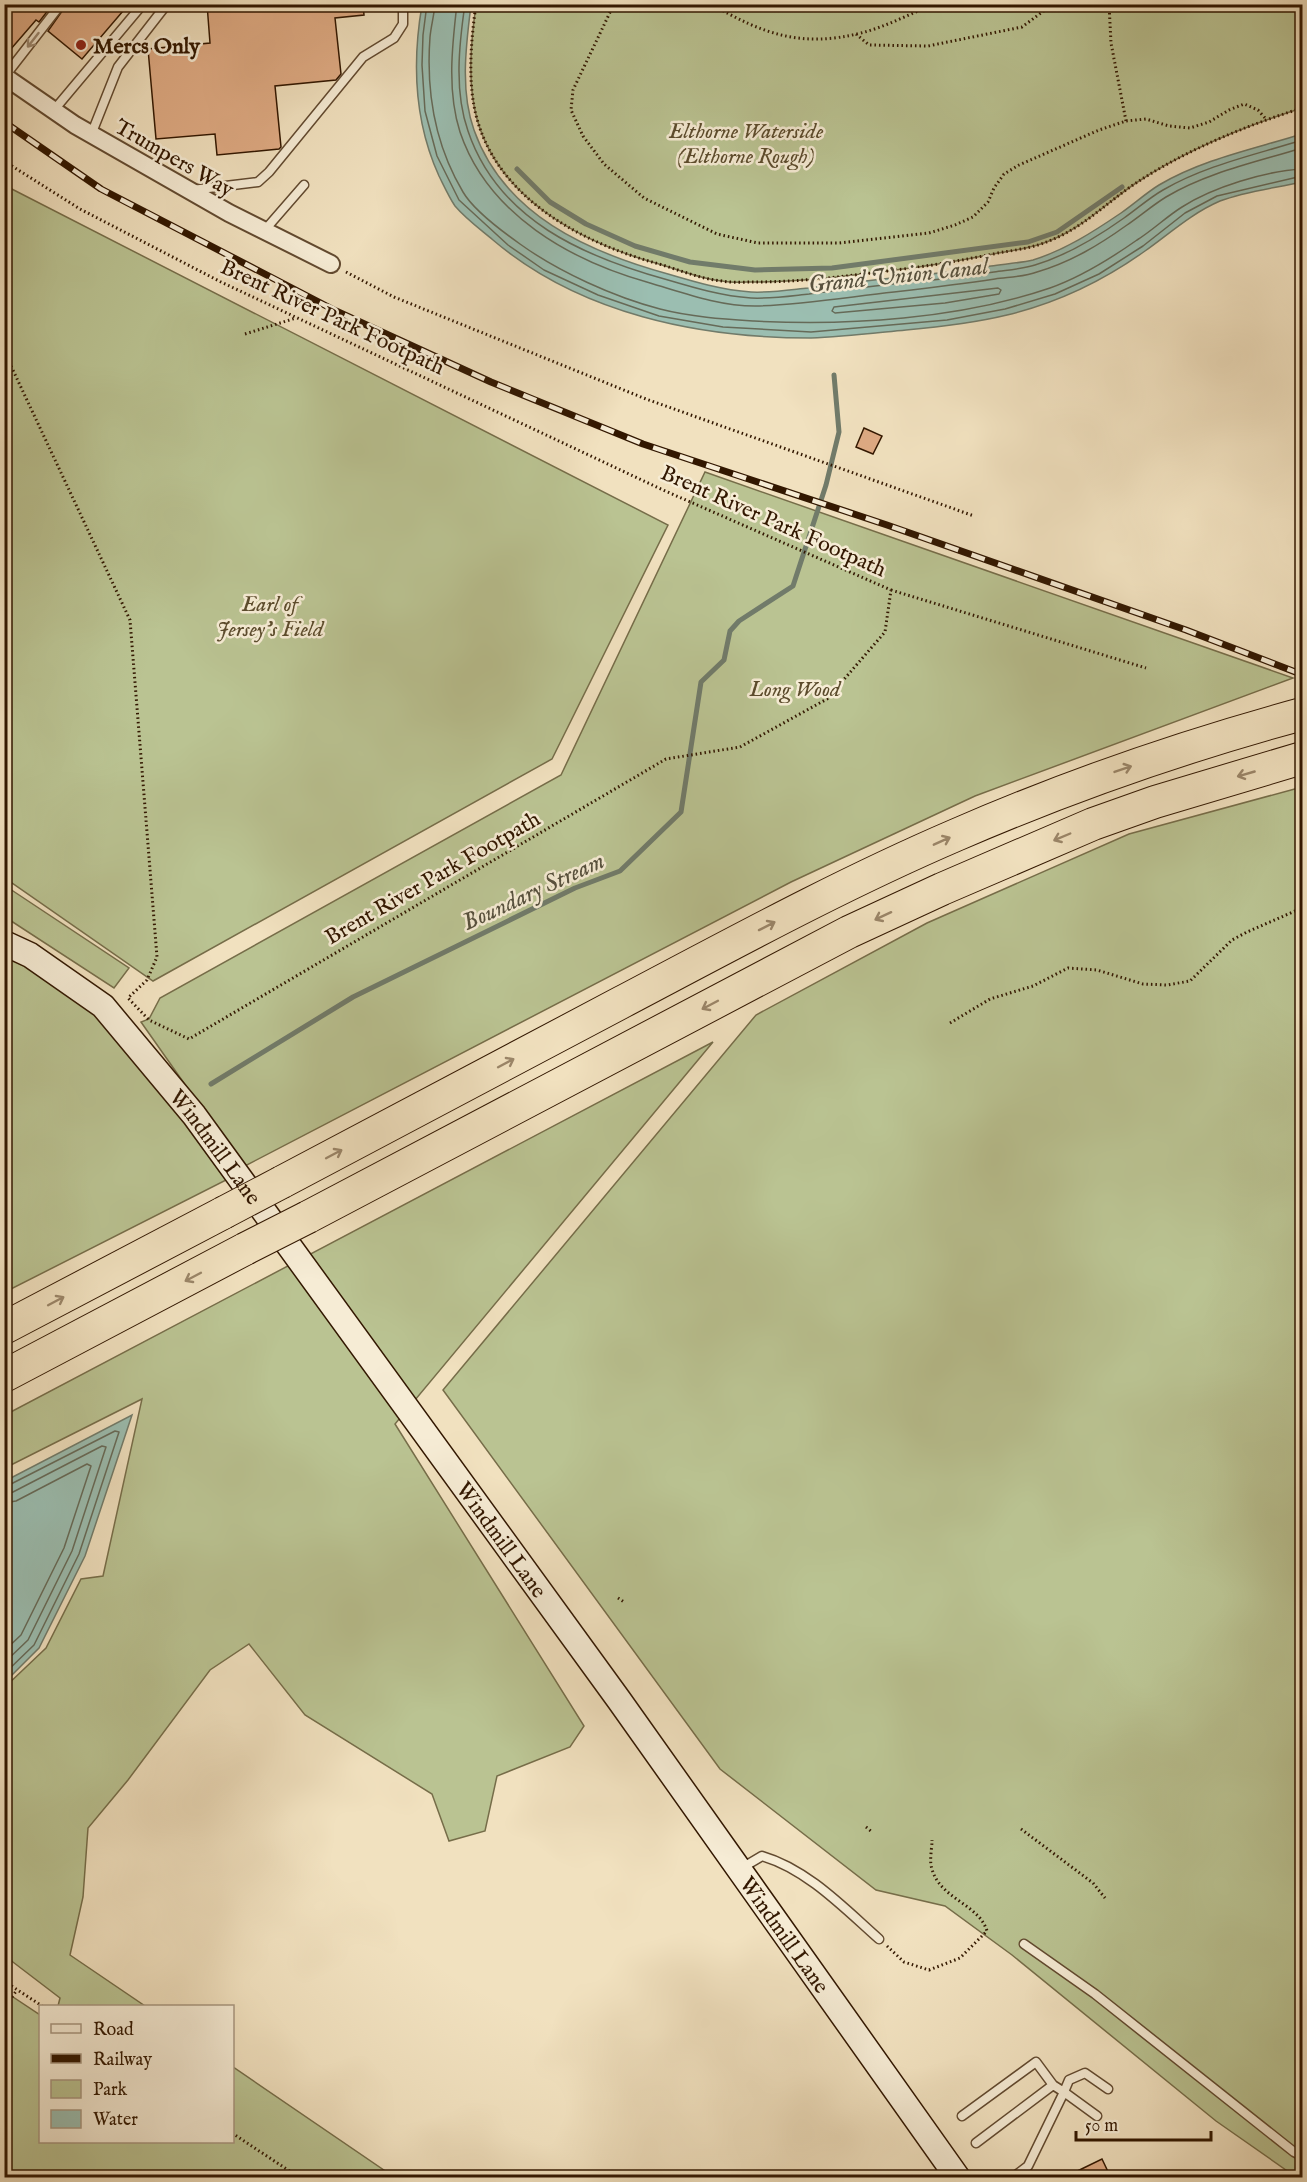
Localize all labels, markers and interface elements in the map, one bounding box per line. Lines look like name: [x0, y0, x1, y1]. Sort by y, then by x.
one-way arrow: [26, 32, 39, 48]
place label: Mercs Only: [93, 33, 201, 61]
marker: Mercs Only: [74, 38, 88, 52]
street label: Trumpers Way: [109, 113, 239, 204]
park label: Elthorne Waterside (Elthorne Rough): [668, 118, 824, 171]
water label: Grand Union Canal: [807, 251, 992, 301]
street label: Brent River Park Footpath: [216, 254, 449, 382]
street label: Brent River Park Footpath: [656, 459, 891, 584]
park label: Earl of Jersey's Field: [217, 591, 325, 644]
park label: Long Wood: [749, 676, 842, 704]
one-way arrow: [1113, 763, 1132, 774]
one-way arrow: [1237, 769, 1256, 780]
street label: Brent River Park Footpath: [320, 805, 546, 952]
one-way arrow: [1053, 832, 1071, 843]
one-way arrow: [933, 835, 951, 846]
water label: Boundary Stream: [458, 846, 610, 939]
one-way arrow: [875, 910, 893, 922]
one-way arrow: [757, 920, 775, 932]
one-way arrow: [702, 999, 719, 1011]
one-way arrow: [497, 1057, 515, 1068]
street label: Windmill Lane: [162, 1084, 267, 1211]
one-way arrow: [325, 1148, 342, 1160]
one-way arrow: [185, 1272, 203, 1283]
one-way arrow: [47, 1295, 65, 1306]
street label: Windmill Lane: [449, 1477, 552, 1604]
street label: Windmill Lane: [732, 1871, 835, 1999]
legend: [39, 2005, 234, 2143]
text: Road: [93, 2019, 134, 2042]
text: Railway: [93, 2049, 152, 2072]
text: Park: [93, 2079, 128, 2102]
scale bar: [1076, 2104, 1211, 2142]
text: Water: [93, 2109, 138, 2132]
text: 50 m: [1085, 2115, 1118, 2138]

